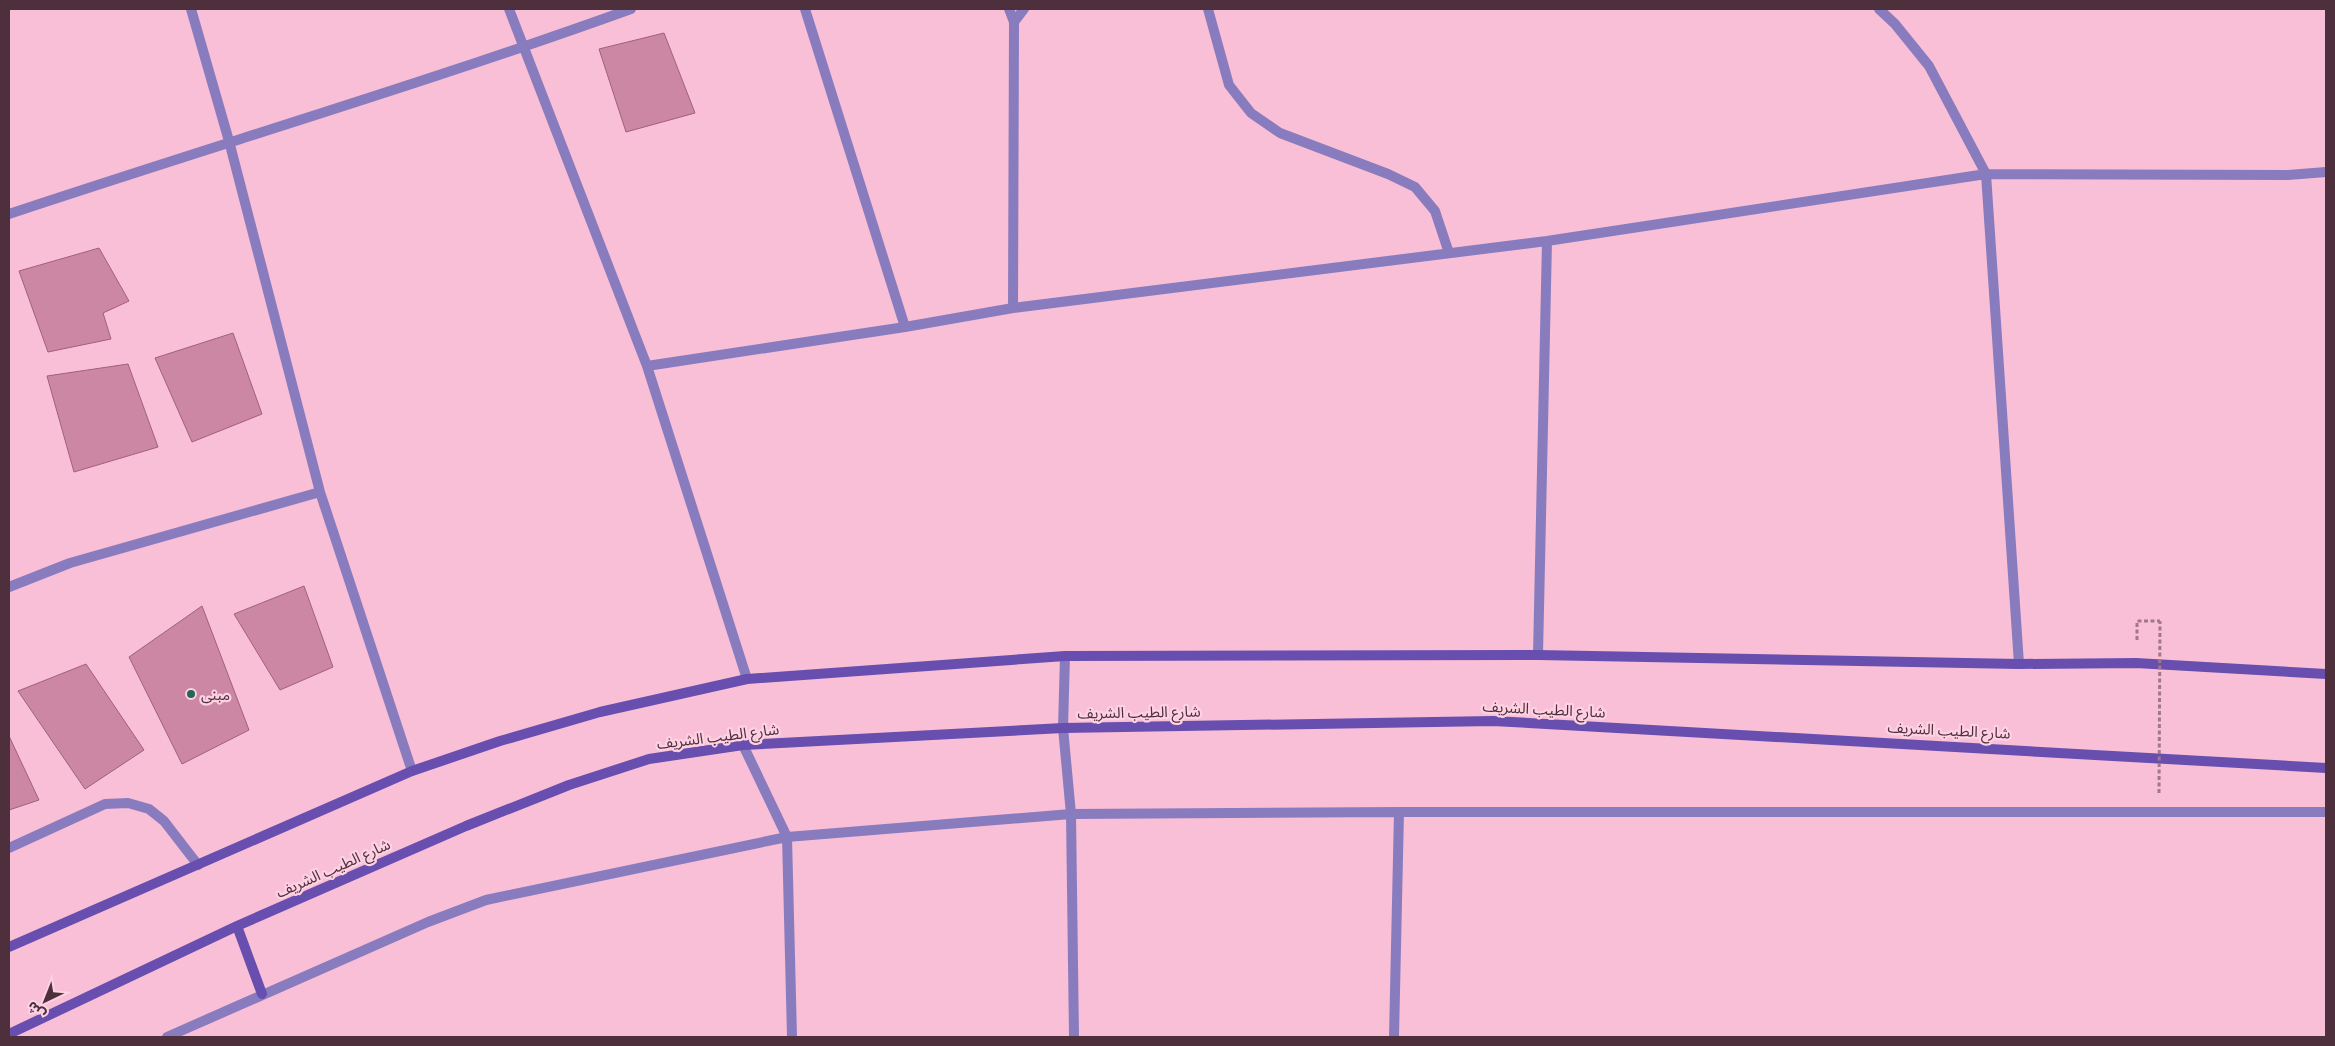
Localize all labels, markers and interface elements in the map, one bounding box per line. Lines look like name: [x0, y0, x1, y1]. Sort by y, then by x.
place label: مبنى: [201, 685, 230, 704]
marker: مبنى: [185, 688, 197, 700]
street label: شارع الطيب الشريف: [1482, 696, 1606, 725]
street label: شارع الطيب الشريف: [1077, 701, 1201, 726]
street label: شارع الطيب الشريف: [1887, 717, 2011, 746]
street label: شارع الطيب الشريف: [656, 719, 781, 756]
street label: شارع الطيب الشريف: [273, 834, 395, 904]
north arrow: [20, 976, 70, 1026]
text: ش: [23, 997, 49, 1024]

